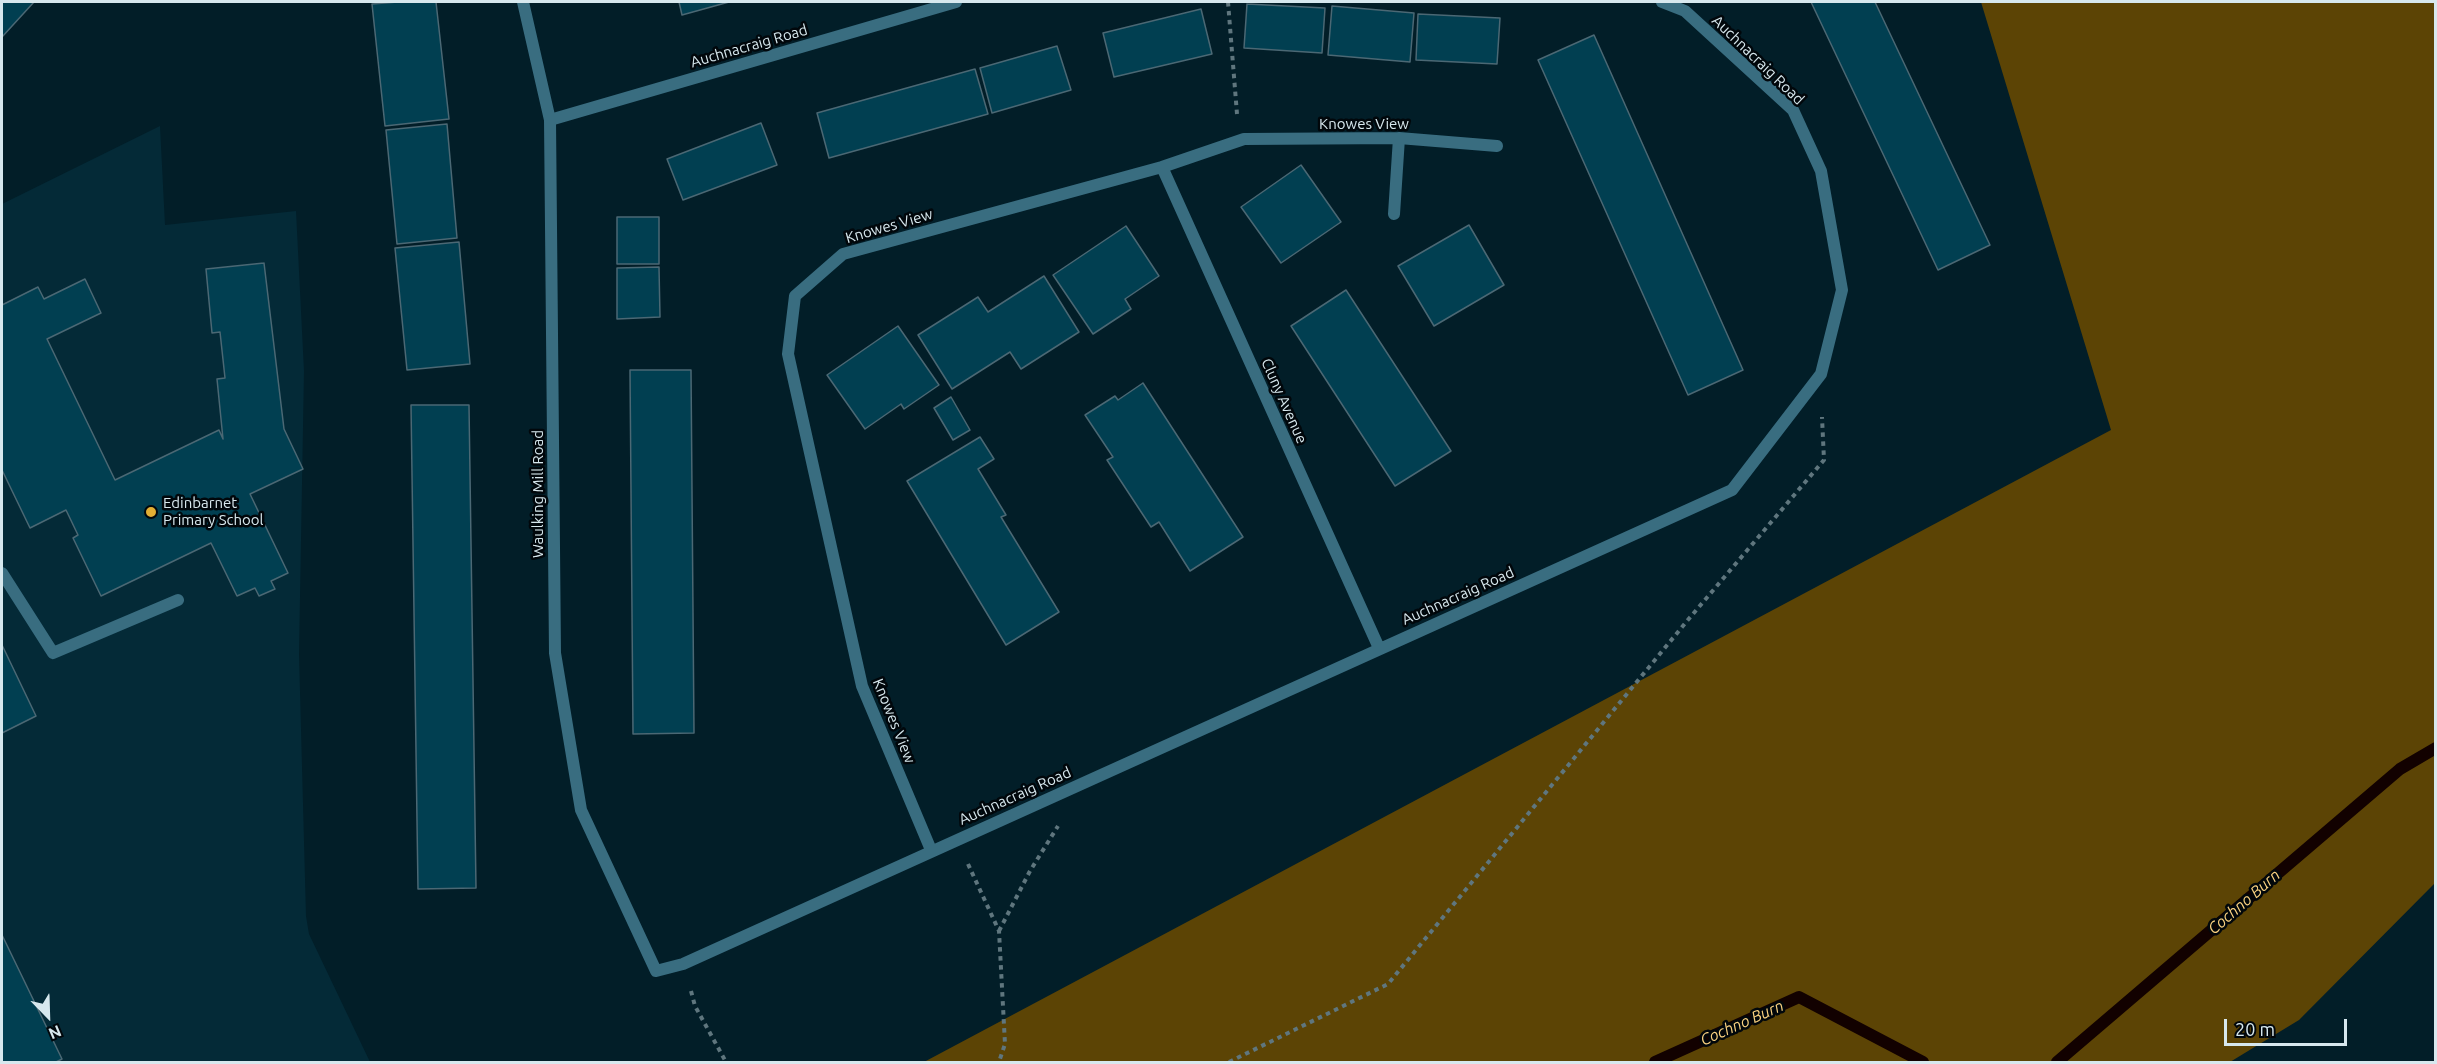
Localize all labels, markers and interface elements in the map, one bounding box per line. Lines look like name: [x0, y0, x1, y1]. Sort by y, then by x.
street label: Auchnacraig Road: [1708, 12, 1808, 108]
street label: Auchnacraig Road: [688, 21, 810, 71]
street label: Knowes View: [1319, 115, 1409, 133]
street label: Knowes View: [843, 205, 935, 247]
street label: Cluny Avenue: [1257, 356, 1311, 446]
street label: Waulking Mill Road: [529, 430, 547, 558]
place label: Edinbarnet Primary School: [163, 494, 264, 529]
marker: Edinbarnet Primary School: [144, 505, 158, 519]
street label: Auchnacraig Road: [1399, 563, 1517, 629]
street label: Knowes View: [869, 676, 919, 766]
street label: Auchnacraig Road: [956, 763, 1074, 829]
water label: Cochno Burn: [2204, 865, 2284, 939]
north arrow: [18, 986, 78, 1046]
water label: Cochno Burn: [1697, 996, 1787, 1050]
scale bar: [2227, 1007, 2350, 1045]
text: 20 m: [2235, 1019, 2275, 1039]
text: N: [46, 1022, 64, 1043]

